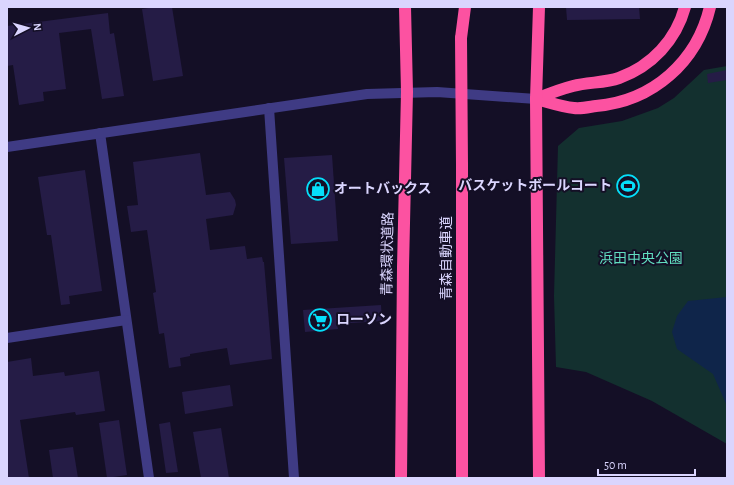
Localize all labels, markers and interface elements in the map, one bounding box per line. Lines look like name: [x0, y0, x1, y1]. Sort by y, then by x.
north arrow: [8, 8, 48, 48]
text: N: [32, 23, 43, 31]
sports icon: バスケットボールコート: [615, 173, 641, 199]
shop icon: オートバックス: [305, 176, 331, 202]
place label: バスケットボールコート: [458, 178, 612, 193]
place label: オートバックス: [334, 181, 432, 196]
street label: 青森環状道路: [378, 212, 396, 296]
street label: 青森自動車道: [439, 216, 454, 300]
park label: 浜田中央公園: [599, 251, 683, 266]
supermarket icon: ローソン: [307, 307, 333, 333]
place label: ローソン: [336, 313, 392, 327]
scale bar: [598, 451, 695, 477]
text: 50 m: [604, 459, 627, 471]

